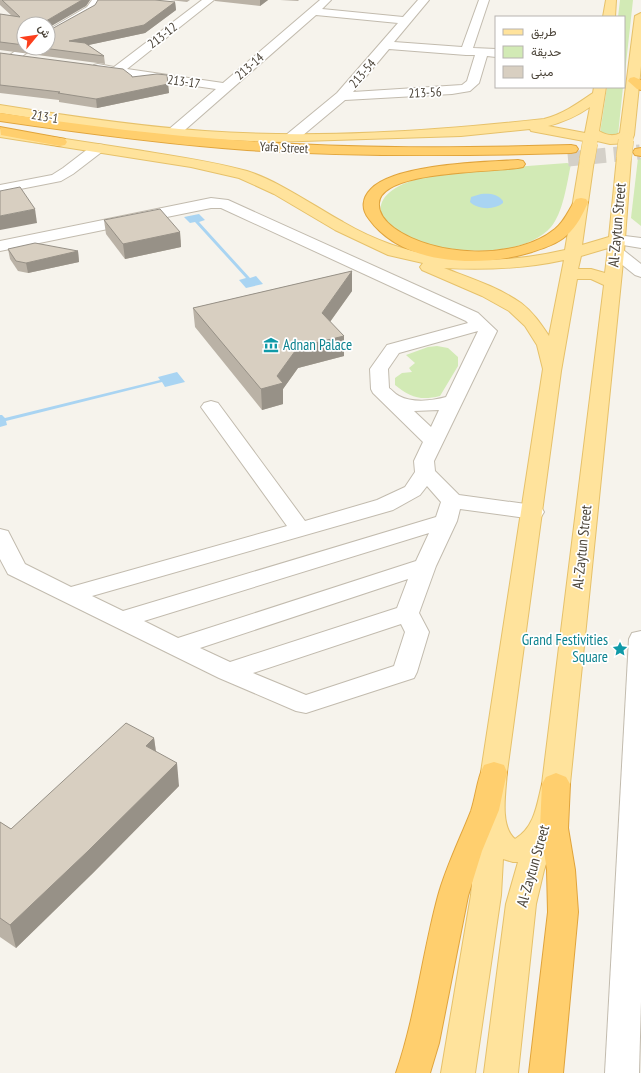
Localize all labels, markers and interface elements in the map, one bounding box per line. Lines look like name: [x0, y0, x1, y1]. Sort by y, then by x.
north arrow: [16, 16, 56, 56]
legend: [495, 16, 625, 88]
street label: 213-12: [144, 19, 181, 52]
text: ش: [35, 22, 54, 40]
text: طريق: [531, 24, 557, 40]
text: حديقة: [531, 44, 561, 59]
street label: 213-14: [231, 49, 267, 84]
street label: 213-54: [345, 55, 380, 91]
text: مبنى: [531, 64, 553, 80]
street label: 213-17: [166, 71, 202, 92]
street label: 213-56: [408, 83, 442, 102]
street label: 213-1: [30, 106, 60, 127]
street label: Yafa Street: [259, 138, 309, 157]
street label: Al-Zaytun Street: [603, 182, 630, 268]
place label: Adnan Palace: [283, 335, 352, 354]
museum icon: Adnan Palace: [262, 336, 280, 354]
street label: Al-Zaytun Street: [568, 504, 595, 590]
place label: Grand Festivities Square: [522, 630, 608, 666]
place icon: Grand Festivities Square: [611, 640, 629, 658]
street label: Al-Zaytun Street: [512, 823, 553, 909]

